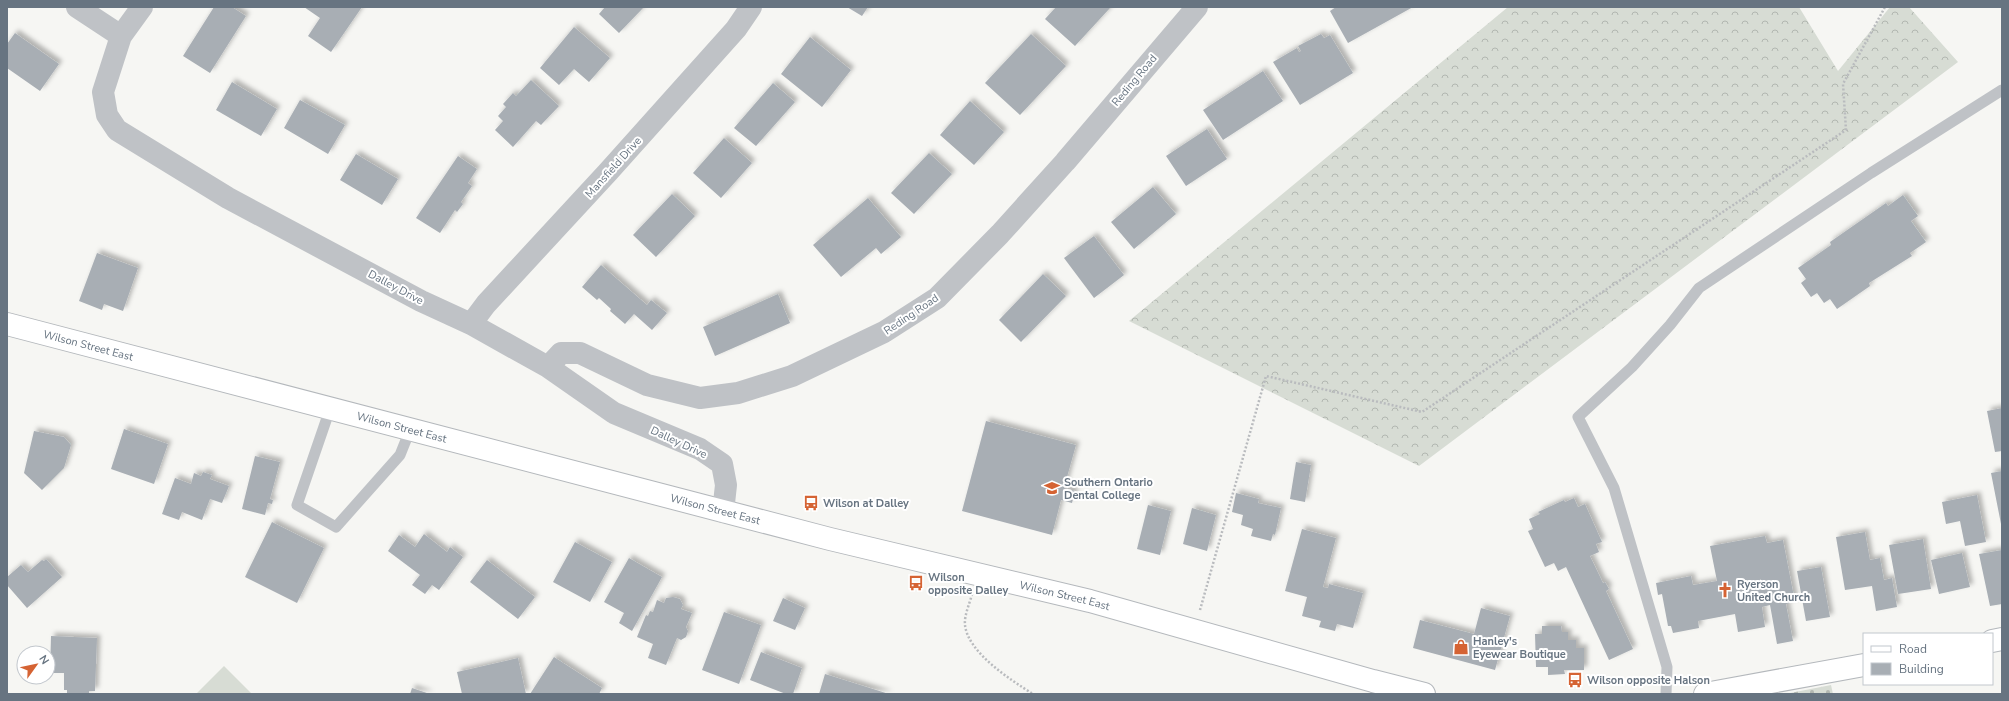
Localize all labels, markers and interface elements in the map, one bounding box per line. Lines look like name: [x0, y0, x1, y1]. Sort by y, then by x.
street label: Reding Road: [1108, 51, 1160, 109]
street label: Mansfield Drive: [582, 133, 645, 201]
street label: Dalley Drive: [365, 267, 426, 308]
street label: Reding Road: [881, 291, 942, 338]
street label: Wilson Street East: [41, 327, 135, 365]
street label: Wilson Street East: [355, 409, 448, 447]
street label: Dalley Drive: [648, 423, 710, 462]
place label: Southern Ontario Dental College: [1064, 475, 1153, 503]
school or university icon: Southern Ontario Dental College: [1043, 479, 1061, 497]
street label: Wilson Street East: [668, 491, 762, 528]
bus stop icon: Wilson at Dalley: [802, 494, 820, 512]
place label: Wilson at Dalley: [823, 496, 909, 511]
place label: Wilson opposite Dalley: [928, 570, 1008, 598]
bus stop icon: Wilson opposite Dalley: [907, 574, 925, 592]
street label: Wilson Street East: [1018, 577, 1112, 614]
place label: Ryerson United Church: [1737, 577, 1810, 605]
church icon: Ryerson United Church: [1716, 581, 1734, 599]
legend: [1863, 633, 1993, 685]
place label: Hanley's Eyewear Boutique: [1473, 634, 1566, 662]
shop icon: Hanley's Eyewear Boutique: [1452, 638, 1470, 656]
text: Road: [1899, 641, 1927, 657]
north arrow: [16, 645, 56, 685]
text: N: [35, 652, 52, 667]
text: Building: [1899, 661, 1944, 677]
bus stop icon: Wilson opposite Halson: [1566, 671, 1584, 689]
place label: Wilson opposite Halson: [1587, 673, 1710, 688]

